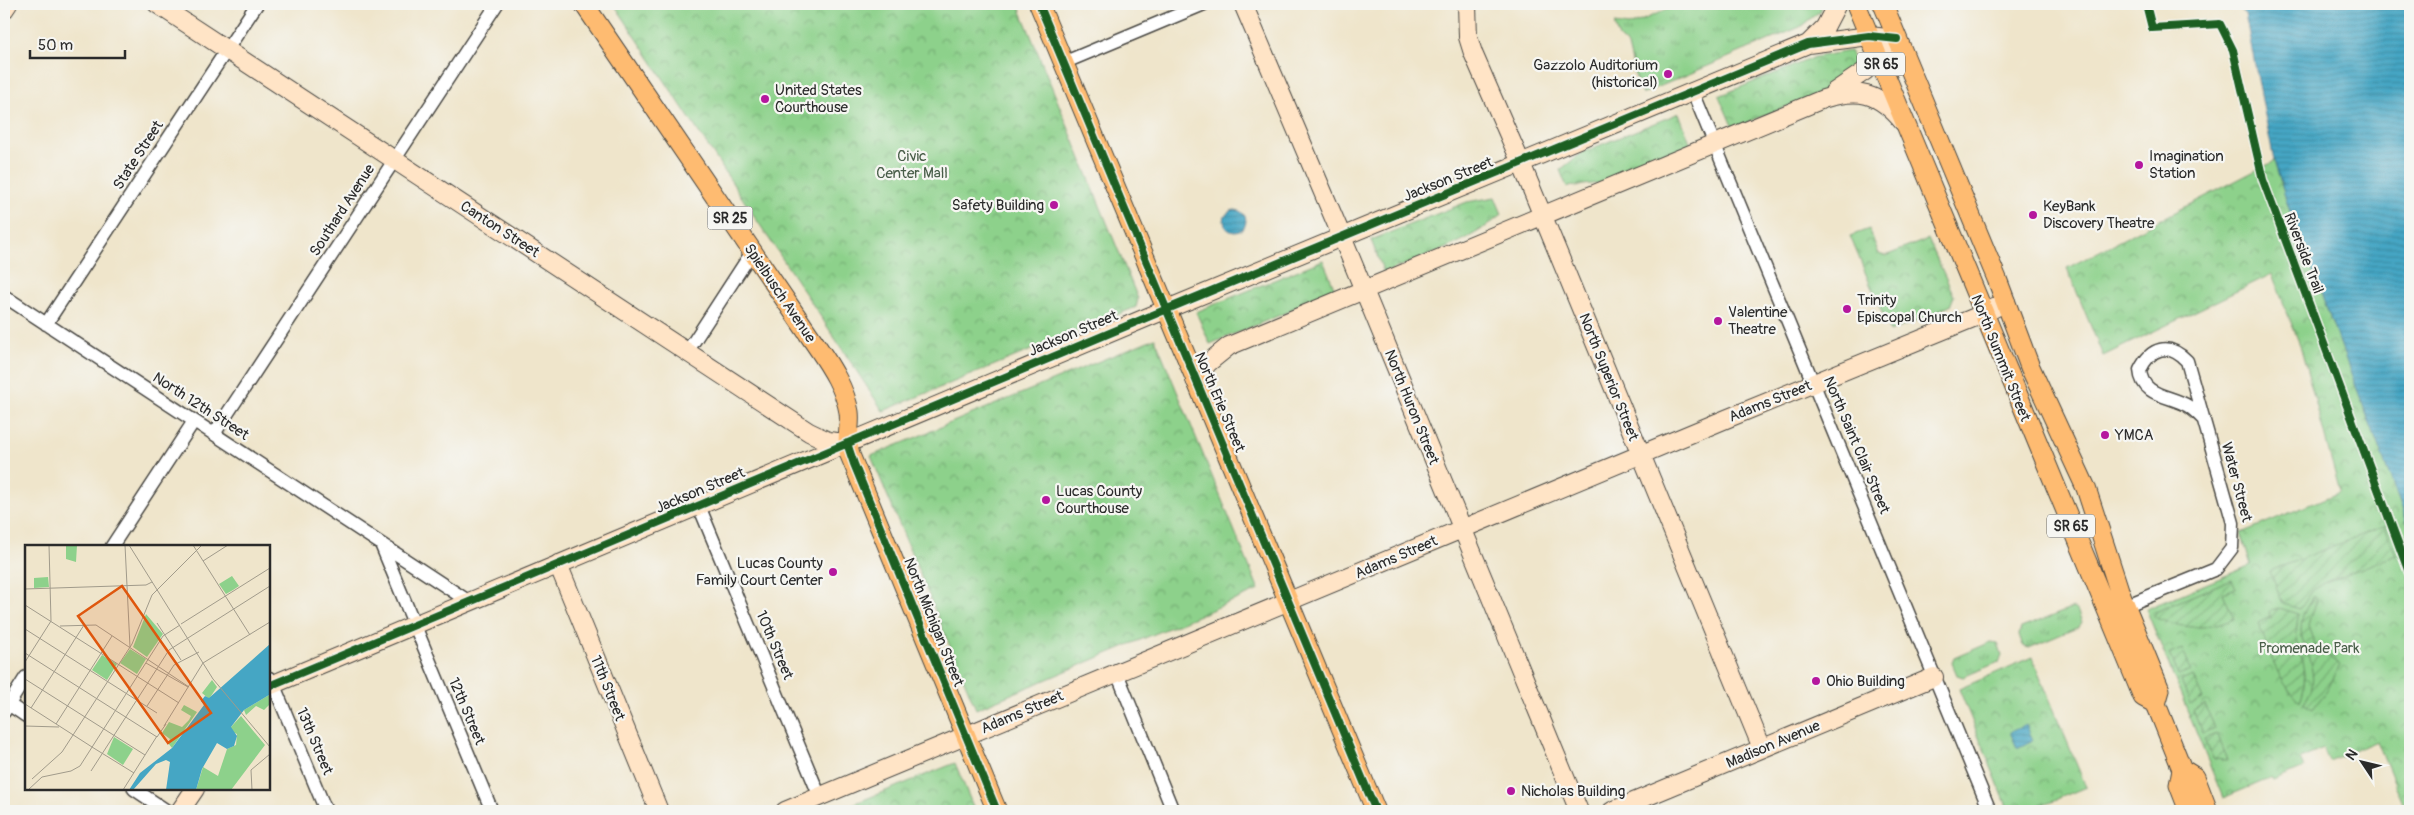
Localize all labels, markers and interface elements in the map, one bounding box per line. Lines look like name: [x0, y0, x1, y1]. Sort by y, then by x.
scale bar: [30, 28, 125, 60]
text: 50 m: [38, 36, 73, 55]
road number: SR 65: [1857, 52, 1905, 76]
place label: Gazzolo Auditorium (historical): [1533, 56, 1658, 92]
marker: Gazzolo Auditorium (historical): [1662, 68, 1674, 80]
place label: United States Courthouse: [775, 81, 862, 117]
marker: United States Courthouse: [759, 93, 771, 105]
street label: State Street: [109, 116, 168, 193]
park label: Civic Center Mall: [876, 147, 948, 183]
place label: Imagination Station: [2149, 147, 2224, 183]
street label: Jackson Street: [1401, 152, 1497, 206]
marker: Imagination Station: [2133, 159, 2145, 171]
street label: Southard Avenue: [306, 160, 380, 260]
place label: Safety Building: [952, 196, 1044, 215]
street label: Canton Street: [457, 197, 544, 263]
place label: KeyBank Discovery Theatre: [2043, 197, 2155, 233]
marker: Safety Building: [1048, 199, 1060, 211]
road number: SR 25: [708, 207, 752, 230]
marker: KeyBank Discovery Theatre: [2027, 209, 2039, 221]
street label: Riverside Trail: [2279, 210, 2328, 296]
street label: Spielbusch Avenue: [740, 240, 820, 347]
place label: Trinity Episcopal Church: [1857, 291, 1962, 327]
street label: North Summit Street: [1966, 292, 2035, 425]
place label: Valentine Theatre: [1728, 303, 1788, 339]
marker: Trinity Episcopal Church: [1841, 303, 1853, 315]
street label: Jackson Street: [1026, 306, 1122, 361]
street label: North Superior Street: [1574, 311, 1643, 445]
marker: Valentine Theatre: [1712, 315, 1724, 327]
street label: North Huron Street: [1380, 347, 1444, 468]
street label: North Erie Street: [1190, 349, 1250, 456]
street label: North 12th Street: [149, 368, 253, 445]
street label: North Saint Clair Street: [1819, 374, 1894, 518]
street label: Adams Street: [1726, 376, 1815, 427]
place label: YMCA: [2114, 426, 2154, 445]
marker: YMCA: [2099, 429, 2111, 441]
street label: Water Street: [2217, 440, 2257, 525]
street label: Jackson Street: [653, 463, 749, 518]
place label: Lucas County Courthouse: [1056, 482, 1143, 518]
marker: Lucas County Courthouse: [1040, 494, 1052, 506]
road number: SR 65: [2047, 514, 2095, 538]
street label: Adams Street: [1352, 531, 1441, 583]
inset map: [25, 545, 270, 790]
place label: Lucas County Family Court Center: [696, 554, 824, 590]
street label: North Michigan Street: [899, 555, 968, 690]
marker: Lucas County Family Court Center: [827, 566, 839, 578]
street label: 10th Street: [752, 608, 798, 683]
park label: Promenade Park: [2259, 639, 2360, 658]
street label: 11th Street: [586, 653, 630, 724]
place label: Ohio Building: [1826, 672, 1905, 691]
street label: 12th Street: [444, 675, 490, 749]
marker: Ohio Building: [1810, 675, 1822, 687]
street label: Adams Street: [978, 686, 1067, 738]
street label: 13th Street: [292, 705, 338, 779]
street label: Madison Avenue: [1723, 716, 1824, 773]
north arrow: [2336, 738, 2386, 788]
text: N: [2342, 746, 2361, 764]
place label: Nicholas Building: [1521, 782, 1625, 801]
marker: Nicholas Building: [1505, 785, 1517, 797]

